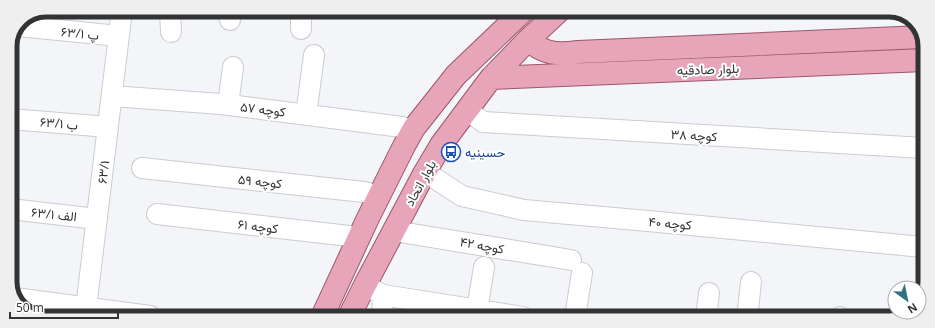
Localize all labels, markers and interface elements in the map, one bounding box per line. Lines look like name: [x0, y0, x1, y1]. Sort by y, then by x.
street label: ۶۳/۱ پ: [60, 22, 100, 45]
street label: بلوار صادقیه: [676, 59, 740, 79]
street label: کوچه ۵۷: [239, 97, 287, 122]
street label: ۶۳/۱ ب: [39, 112, 79, 134]
street label: کوچه ۳۸: [670, 125, 718, 146]
bus stop icon: حسینیه: [440, 141, 462, 163]
place label: حسینیه: [465, 143, 506, 161]
street label: بلوار اتحاد: [400, 157, 440, 209]
street label: ۶۳/۱: [93, 159, 113, 185]
street label: کوچه ۵۹: [237, 170, 283, 193]
street label: ۶۳/۱ الف: [30, 203, 78, 225]
street label: کوچه ۴۰: [648, 212, 693, 235]
street label: کوچه ۶۱: [237, 215, 279, 238]
street label: کوچه ۴۲: [458, 232, 506, 259]
north arrow: [887, 280, 927, 320]
scale bar: [10, 294, 118, 320]
text: 50 m: [16, 299, 44, 316]
text: N: [905, 300, 921, 318]

